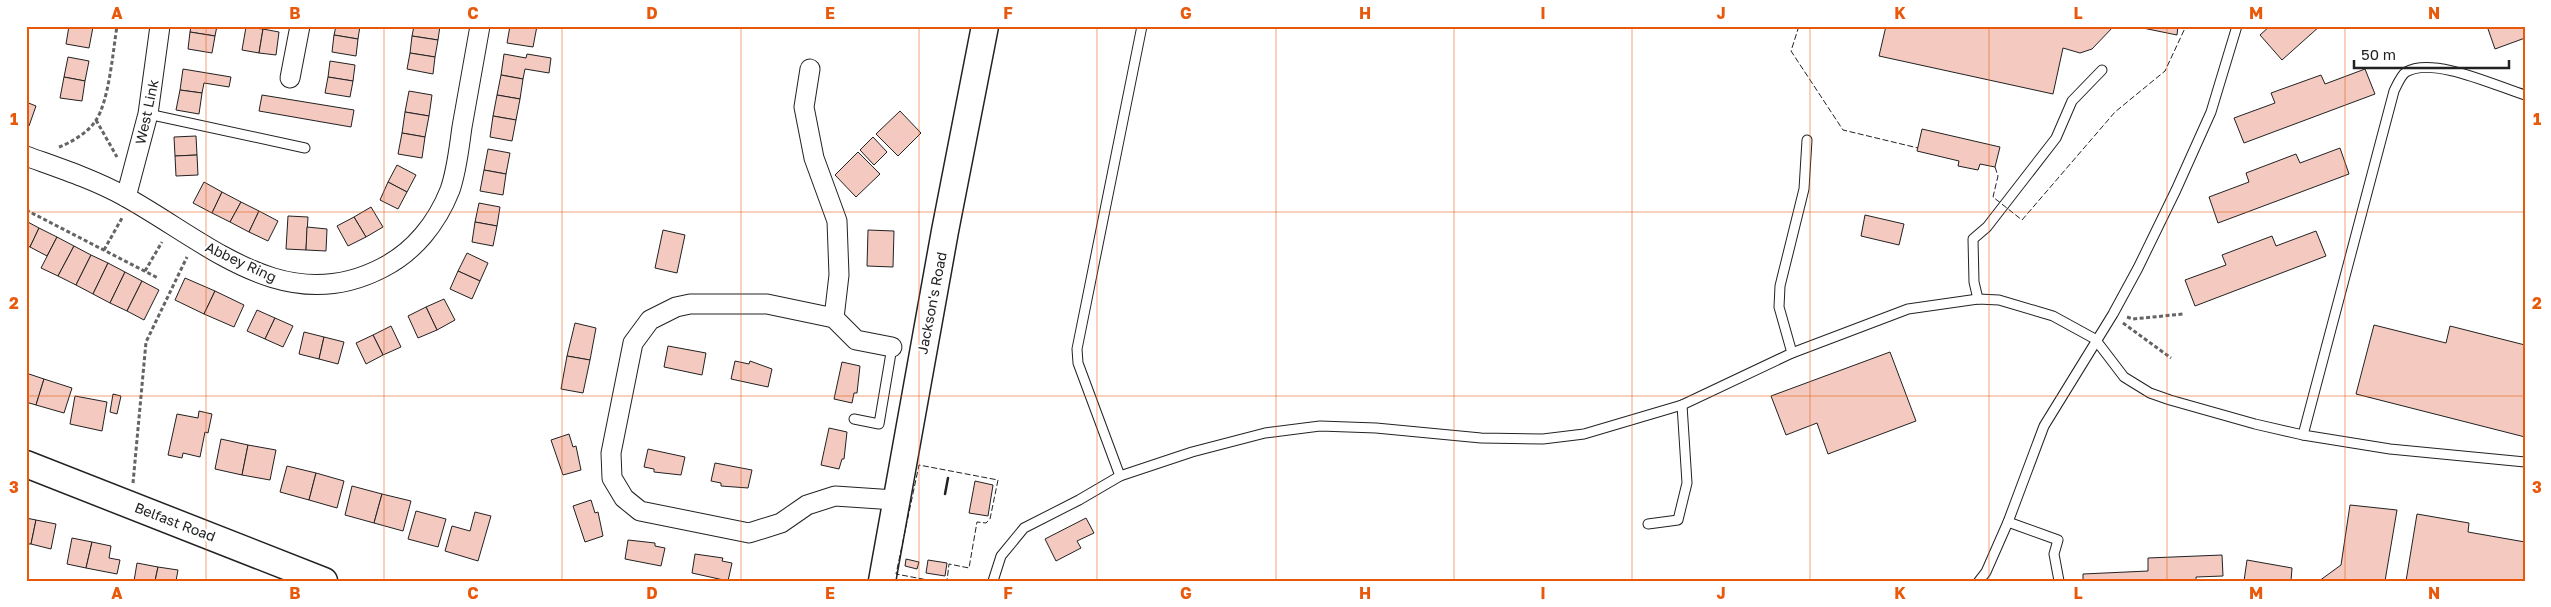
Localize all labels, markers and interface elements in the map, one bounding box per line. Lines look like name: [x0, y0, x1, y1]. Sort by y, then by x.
text: A: [111, 3, 123, 23]
text: B: [289, 3, 301, 23]
text: C: [467, 3, 479, 23]
text: D: [646, 3, 658, 23]
text: E: [825, 3, 835, 23]
text: F: [1003, 3, 1013, 23]
text: G: [1180, 3, 1192, 23]
text: H: [1359, 3, 1371, 23]
text: I: [1540, 3, 1546, 23]
text: J: [1716, 3, 1726, 23]
text: K: [1894, 3, 1906, 23]
text: L: [2073, 3, 2083, 23]
text: M: [2249, 3, 2263, 23]
text: N: [2428, 3, 2440, 23]
scale bar: [2354, 38, 2508, 70]
text: 50 m: [2361, 45, 2396, 63]
street label: West Link: [131, 78, 162, 146]
text: 1: [10, 109, 18, 129]
text: 1: [2533, 109, 2541, 129]
street label: Abbey Ring: [203, 238, 279, 285]
street label: Jackson's Road: [913, 250, 950, 355]
text: 2: [9, 293, 19, 313]
text: 2: [2532, 293, 2542, 313]
text: 3: [9, 477, 19, 497]
text: 3: [2532, 477, 2542, 497]
street label: Belfast Road: [132, 498, 218, 545]
text: A: [111, 583, 123, 603]
text: B: [289, 583, 301, 603]
text: C: [467, 583, 479, 603]
text: D: [646, 583, 658, 603]
text: E: [825, 583, 835, 603]
text: F: [1003, 583, 1013, 603]
text: G: [1180, 583, 1192, 603]
text: H: [1359, 583, 1371, 603]
text: I: [1540, 583, 1546, 603]
text: J: [1716, 583, 1726, 603]
text: K: [1894, 583, 1906, 603]
text: L: [2073, 583, 2083, 603]
text: M: [2249, 583, 2263, 603]
text: N: [2428, 583, 2440, 603]

